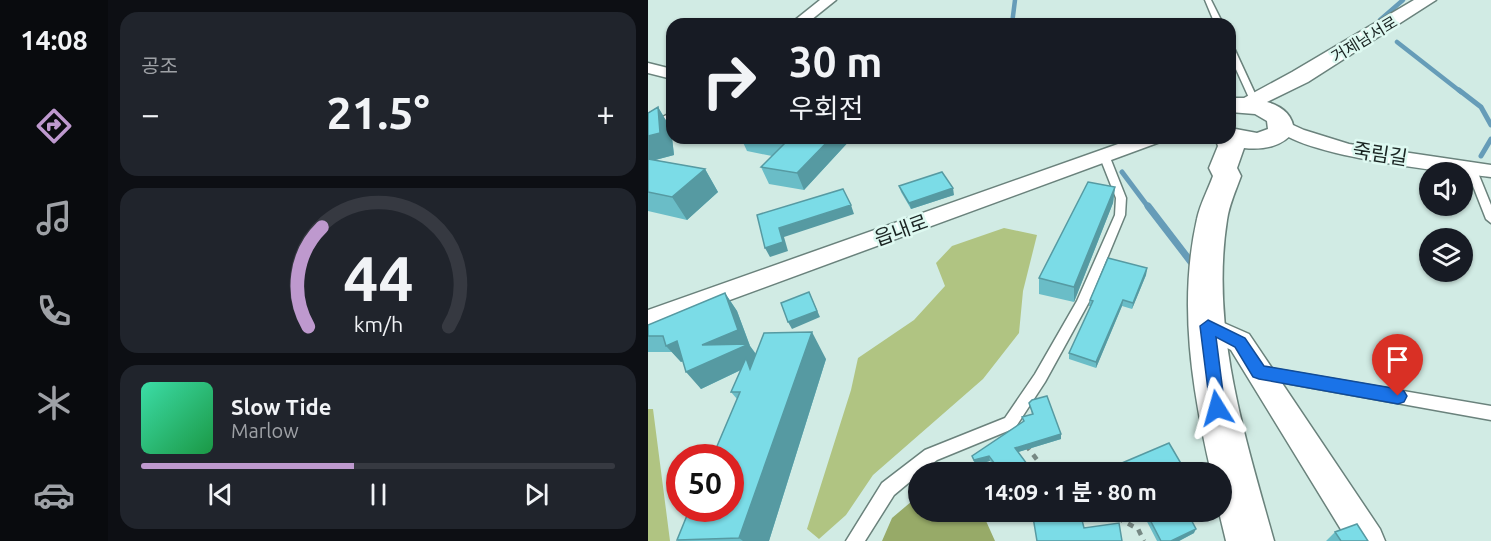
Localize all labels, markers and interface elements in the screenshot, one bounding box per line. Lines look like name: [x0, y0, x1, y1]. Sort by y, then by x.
street label: 거제남서로: [1328, 12, 1400, 66]
text: 14:08: [20, 25, 88, 55]
text: 30 m: [789, 38, 883, 85]
icon: right: [690, 42, 768, 120]
text: 공조: [141, 54, 178, 77]
text: 21.5°: [326, 87, 430, 138]
text: 우회전: [789, 93, 864, 123]
text: −: [141, 95, 160, 132]
text: +: [596, 95, 615, 132]
icon: directions: [33, 105, 75, 147]
street label: 죽림길: [1351, 138, 1409, 169]
map controls: [1419, 162, 1473, 282]
button: sound: [1419, 162, 1473, 216]
icon: music: [33, 197, 75, 239]
street label: 읍내로: [871, 209, 931, 250]
button: layers: [1419, 228, 1473, 282]
text: 44: [343, 244, 413, 314]
icon: phone: [33, 290, 75, 332]
text: km/h: [353, 313, 403, 337]
pin: [1372, 334, 1423, 396]
icon: arrive: [1381, 343, 1414, 376]
position arrow: [1185, 376, 1249, 440]
icon: climate: [33, 382, 75, 424]
text: Slow Tide: [231, 394, 331, 419]
text: Marlow: [231, 419, 299, 442]
speed limit sign: 50: [666, 444, 744, 522]
icon: car: [33, 474, 75, 516]
icon: previous: [204, 478, 237, 511]
icon: pause: [362, 478, 395, 511]
icon: next: [520, 478, 553, 511]
text: 14:09 · 1 분 · 80 m: [983, 479, 1157, 504]

